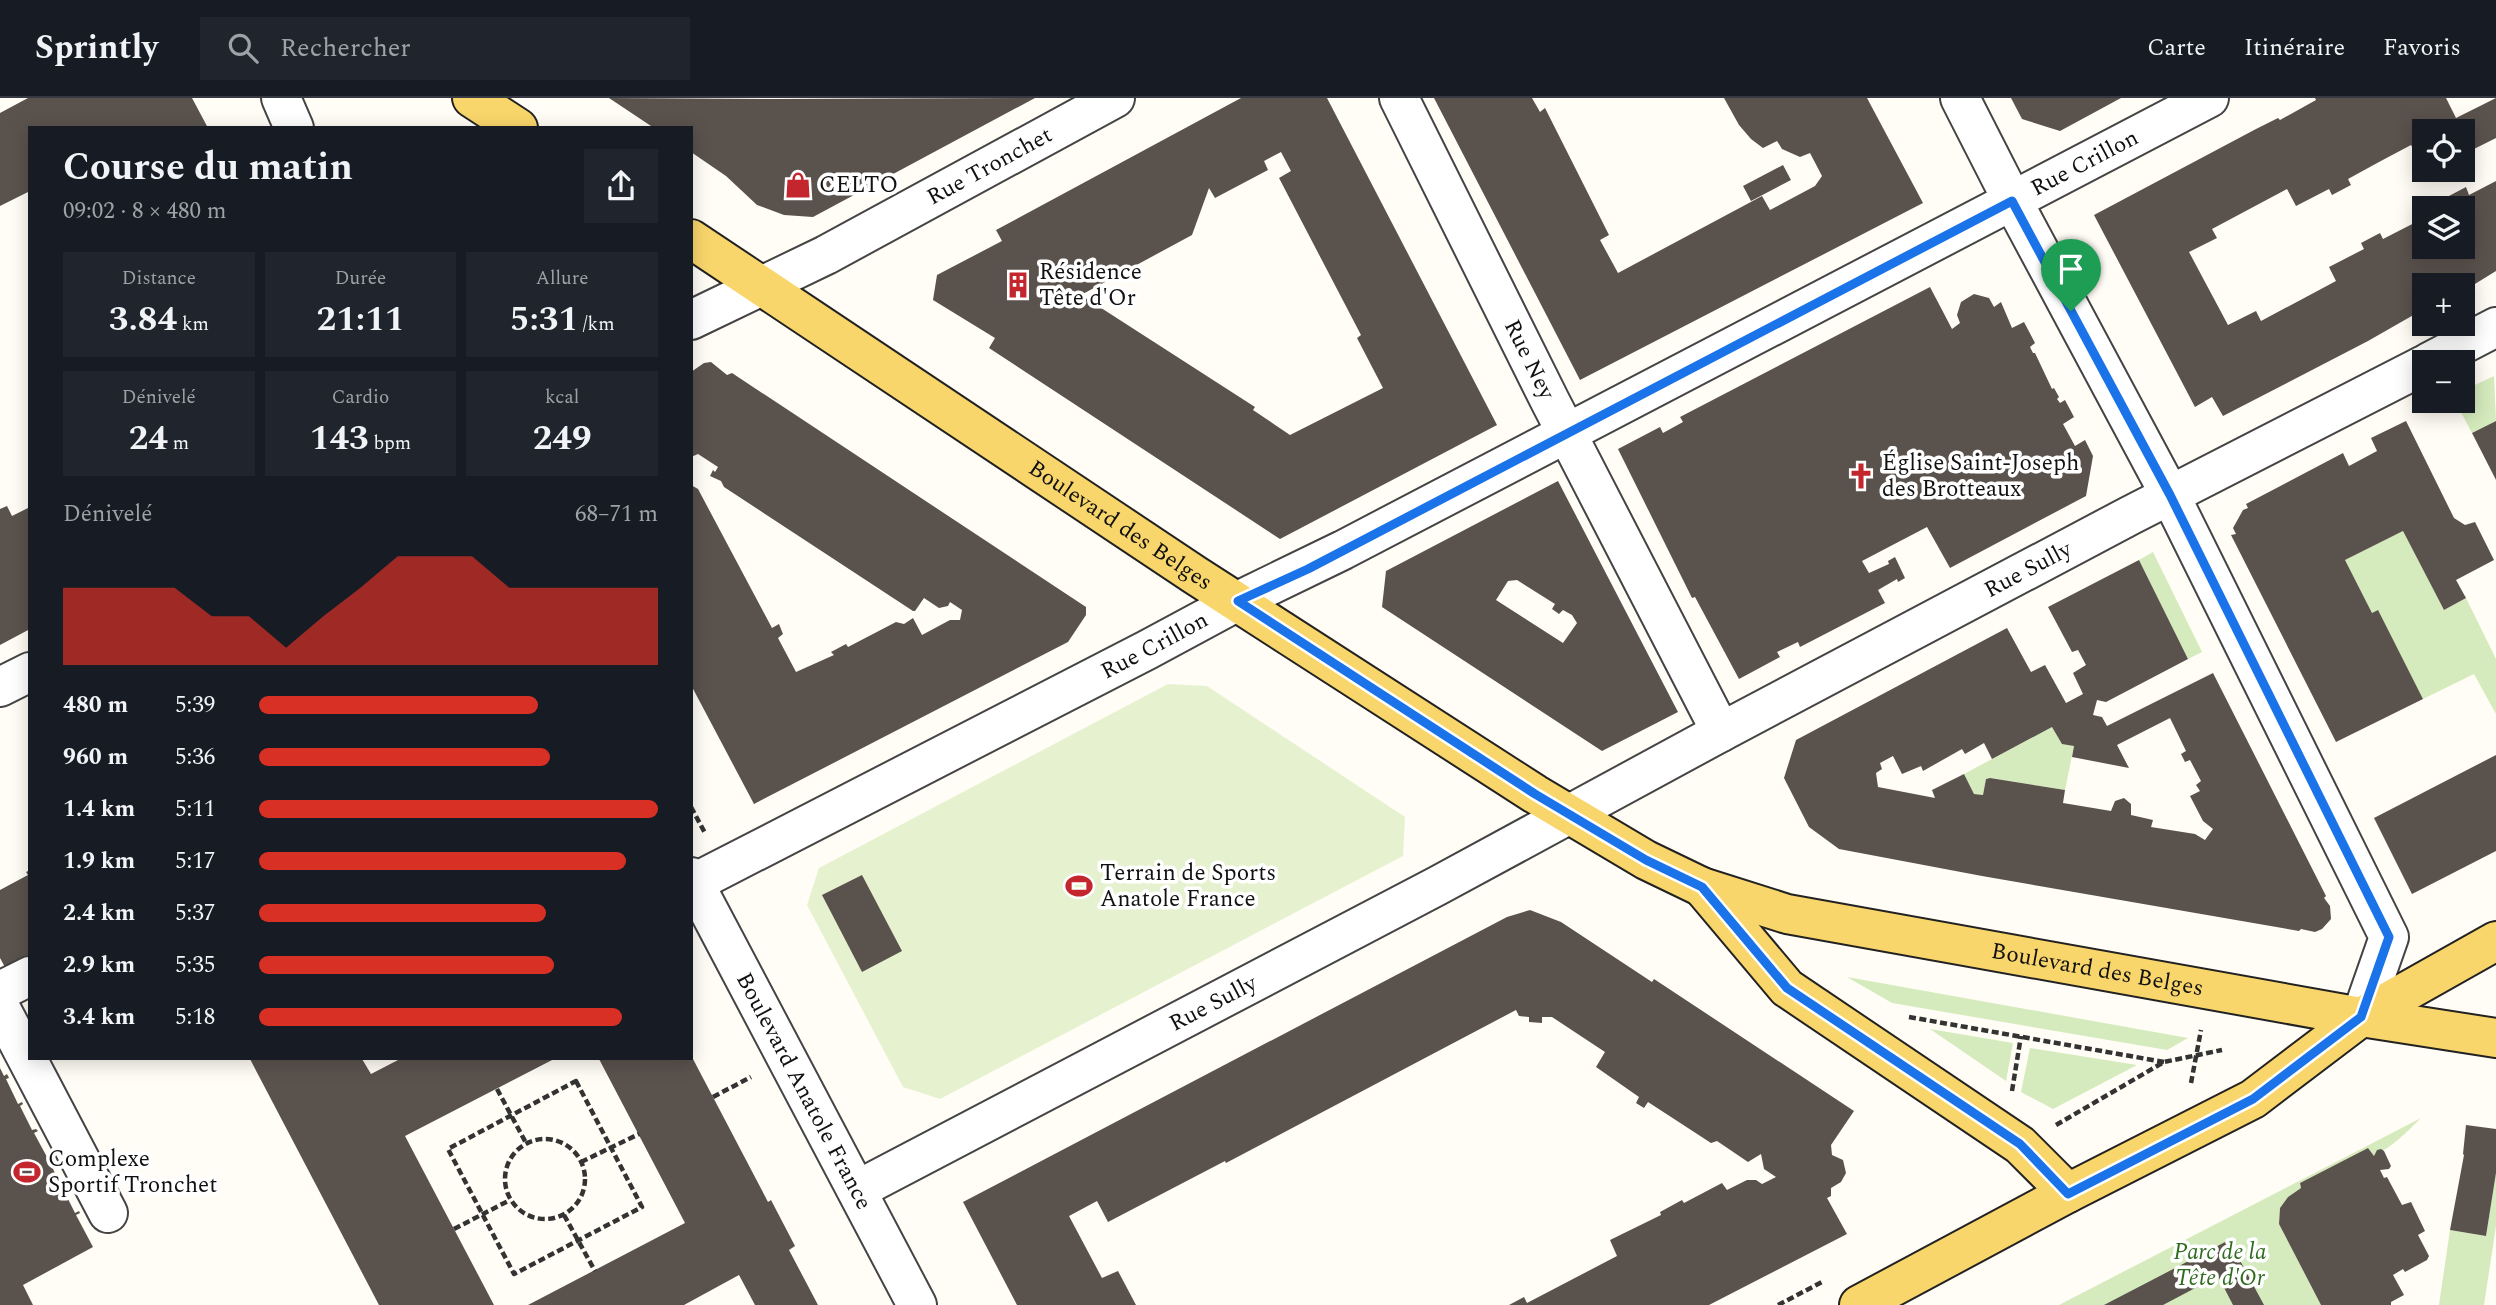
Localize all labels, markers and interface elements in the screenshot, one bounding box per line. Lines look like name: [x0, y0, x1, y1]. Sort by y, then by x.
search box: [200, 17, 690, 80]
text: Sprintly: [35, 23, 158, 73]
text: Rechercher: [280, 28, 411, 68]
icon: search: [224, 29, 262, 67]
text: Carte: [2147, 30, 2206, 66]
text: Itinéraire: [2244, 30, 2345, 66]
text: Favoris: [2383, 30, 2461, 66]
street label: Rue Tronchet: [920, 118, 1059, 215]
map controls: [2412, 119, 2475, 413]
button: locate: [2412, 119, 2475, 182]
street label: Rue Crillon: [2024, 120, 2145, 206]
text: Course du matin: [63, 139, 353, 197]
button: share: [584, 149, 658, 223]
place label: CELTO: [819, 168, 898, 203]
shop icon: CELTO: [783, 170, 813, 200]
text: 09:02 · 8 × 480 m: [63, 194, 227, 229]
button: layers: [2412, 196, 2475, 259]
pin: [2041, 239, 2101, 311]
icon: arrive: [2052, 250, 2090, 288]
place label: Résidence Tête d'Or: [1039, 255, 1142, 316]
text: Distance: [122, 264, 196, 293]
text: Durée: [335, 264, 386, 293]
text: Allure: [536, 264, 588, 293]
building icon: Résidence Tête d'Or: [1003, 270, 1033, 300]
button: +: [2412, 273, 2475, 336]
text: 3.84: [109, 293, 177, 346]
text: 21:11: [317, 293, 404, 346]
text: 5:31: [510, 293, 578, 346]
text: km: [177, 310, 209, 339]
text: /km: [578, 310, 615, 339]
street label: Rue Ney: [1494, 313, 1564, 406]
button: −: [2412, 350, 2475, 413]
text: Dénivelé: [122, 383, 196, 412]
text: Cardio: [332, 383, 389, 412]
text: kcal: [545, 383, 579, 412]
text: 24: [129, 412, 168, 465]
text: 143: [310, 412, 369, 465]
text: 249: [533, 412, 592, 465]
text: m: [168, 429, 189, 458]
text: bpm: [369, 429, 411, 458]
place label: Église Saint-Joseph des Brotteaux: [1882, 446, 2079, 507]
street label: Boulevard des Belges: [1021, 451, 1219, 599]
church icon: Église Saint-Joseph des Brotteaux: [1846, 461, 1876, 491]
text: Dénivelé: [63, 497, 153, 532]
text: 68–71 m: [575, 497, 658, 532]
street label: Rue Sully: [1978, 532, 2079, 607]
street label: Rue Crillon: [1094, 603, 1215, 688]
text: 480 m: [63, 688, 128, 723]
text: 5:39: [175, 688, 215, 723]
text: 960 m: [63, 740, 128, 775]
text: 5:36: [175, 740, 215, 775]
text: 1.4 km: [63, 792, 135, 827]
text: 5:11: [175, 792, 215, 827]
text: 1.9 km: [63, 844, 135, 879]
text: 5:17: [175, 844, 215, 879]
place label: Terrain de Sports Anatole France: [1100, 856, 1276, 917]
sports icon: Terrain de Sports Anatole France: [1064, 871, 1094, 901]
text: 2.4 km: [63, 896, 135, 931]
text: 5:37: [175, 896, 215, 931]
street label: Boulevard des Belges: [1988, 933, 2206, 1006]
text: 2.9 km: [63, 948, 135, 983]
text: 5:35: [175, 948, 215, 983]
street label: Rue Sully: [1163, 965, 1264, 1041]
street label: Boulevard Anatole France: [727, 966, 881, 1216]
text: 3.4 km: [63, 1000, 135, 1035]
text: 5:18: [175, 1000, 215, 1035]
place label: Complexe Sportif Tronchet: [48, 1142, 217, 1203]
sports icon: Complexe Sportif Tronchet: [12, 1157, 42, 1187]
park label: Parc de la Tête d'Or: [2174, 1235, 2267, 1296]

